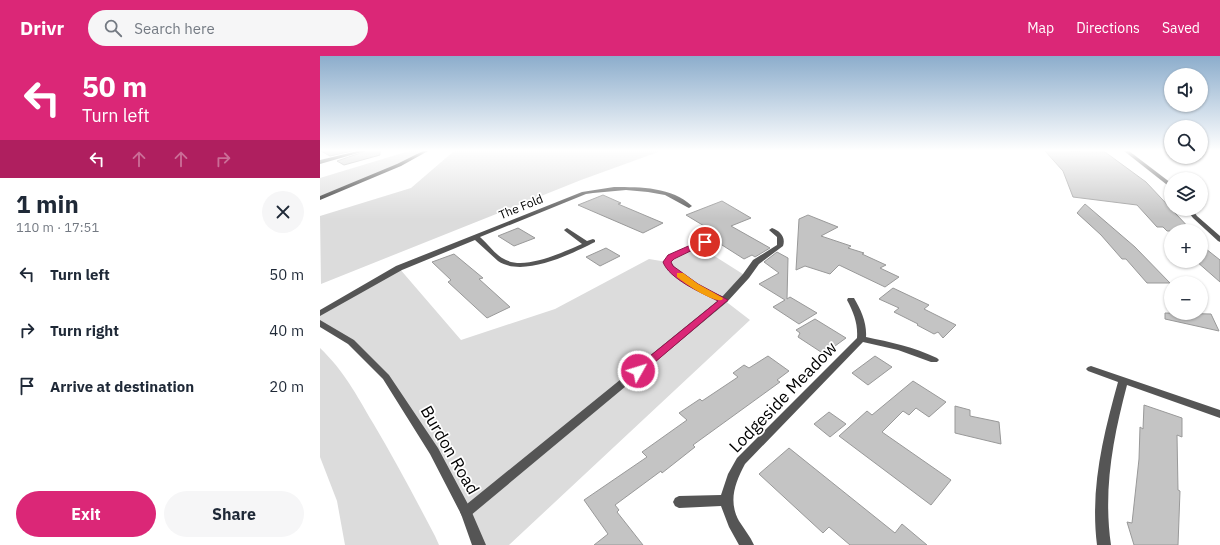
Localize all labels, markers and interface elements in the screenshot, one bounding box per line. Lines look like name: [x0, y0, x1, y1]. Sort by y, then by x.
search box: [88, 10, 368, 46]
text: Drivr: [20, 16, 64, 40]
icon: search: [102, 17, 124, 39]
text: Search here: [134, 19, 215, 38]
text: Map: [1027, 19, 1054, 37]
text: Directions: [1076, 19, 1140, 37]
text: Saved: [1162, 19, 1200, 37]
text: 50 m: [82, 68, 147, 105]
map controls: [1164, 68, 1208, 320]
button: sound: [1164, 68, 1208, 112]
icon: left: [16, 72, 68, 124]
text: Turn left: [82, 104, 150, 127]
button: search: [1164, 120, 1208, 164]
icon: left: [86, 148, 108, 170]
icon: ahead: [128, 148, 150, 170]
icon: ahead: [170, 148, 192, 170]
icon: right: [212, 148, 234, 170]
button: layers: [1164, 172, 1208, 216]
text: 1 min: [16, 188, 79, 220]
button: close: [262, 191, 304, 233]
street label: The Fold: [496, 191, 545, 222]
text: 110 m · 17:51: [16, 219, 99, 236]
button: +: [1164, 224, 1208, 268]
pin: [688, 225, 722, 259]
icon: arrive: [694, 231, 716, 253]
icon: left: [16, 263, 38, 285]
text: Turn left: [50, 265, 110, 284]
text: 50 m: [269, 265, 304, 284]
button: −: [1164, 276, 1208, 320]
icon: right: [16, 319, 38, 341]
text: Turn right: [50, 321, 119, 340]
text: 40 m: [269, 321, 304, 340]
street label: Lodgeside Meadow: [724, 337, 842, 457]
position arrow: [617, 350, 659, 392]
icon: arrive: [16, 375, 38, 397]
text: Arrive at destination: [50, 377, 194, 396]
text: 20 m: [269, 377, 304, 396]
street label: Burdon Road: [416, 402, 484, 498]
button: Exit: [16, 491, 156, 537]
button: Share: [164, 491, 304, 537]

